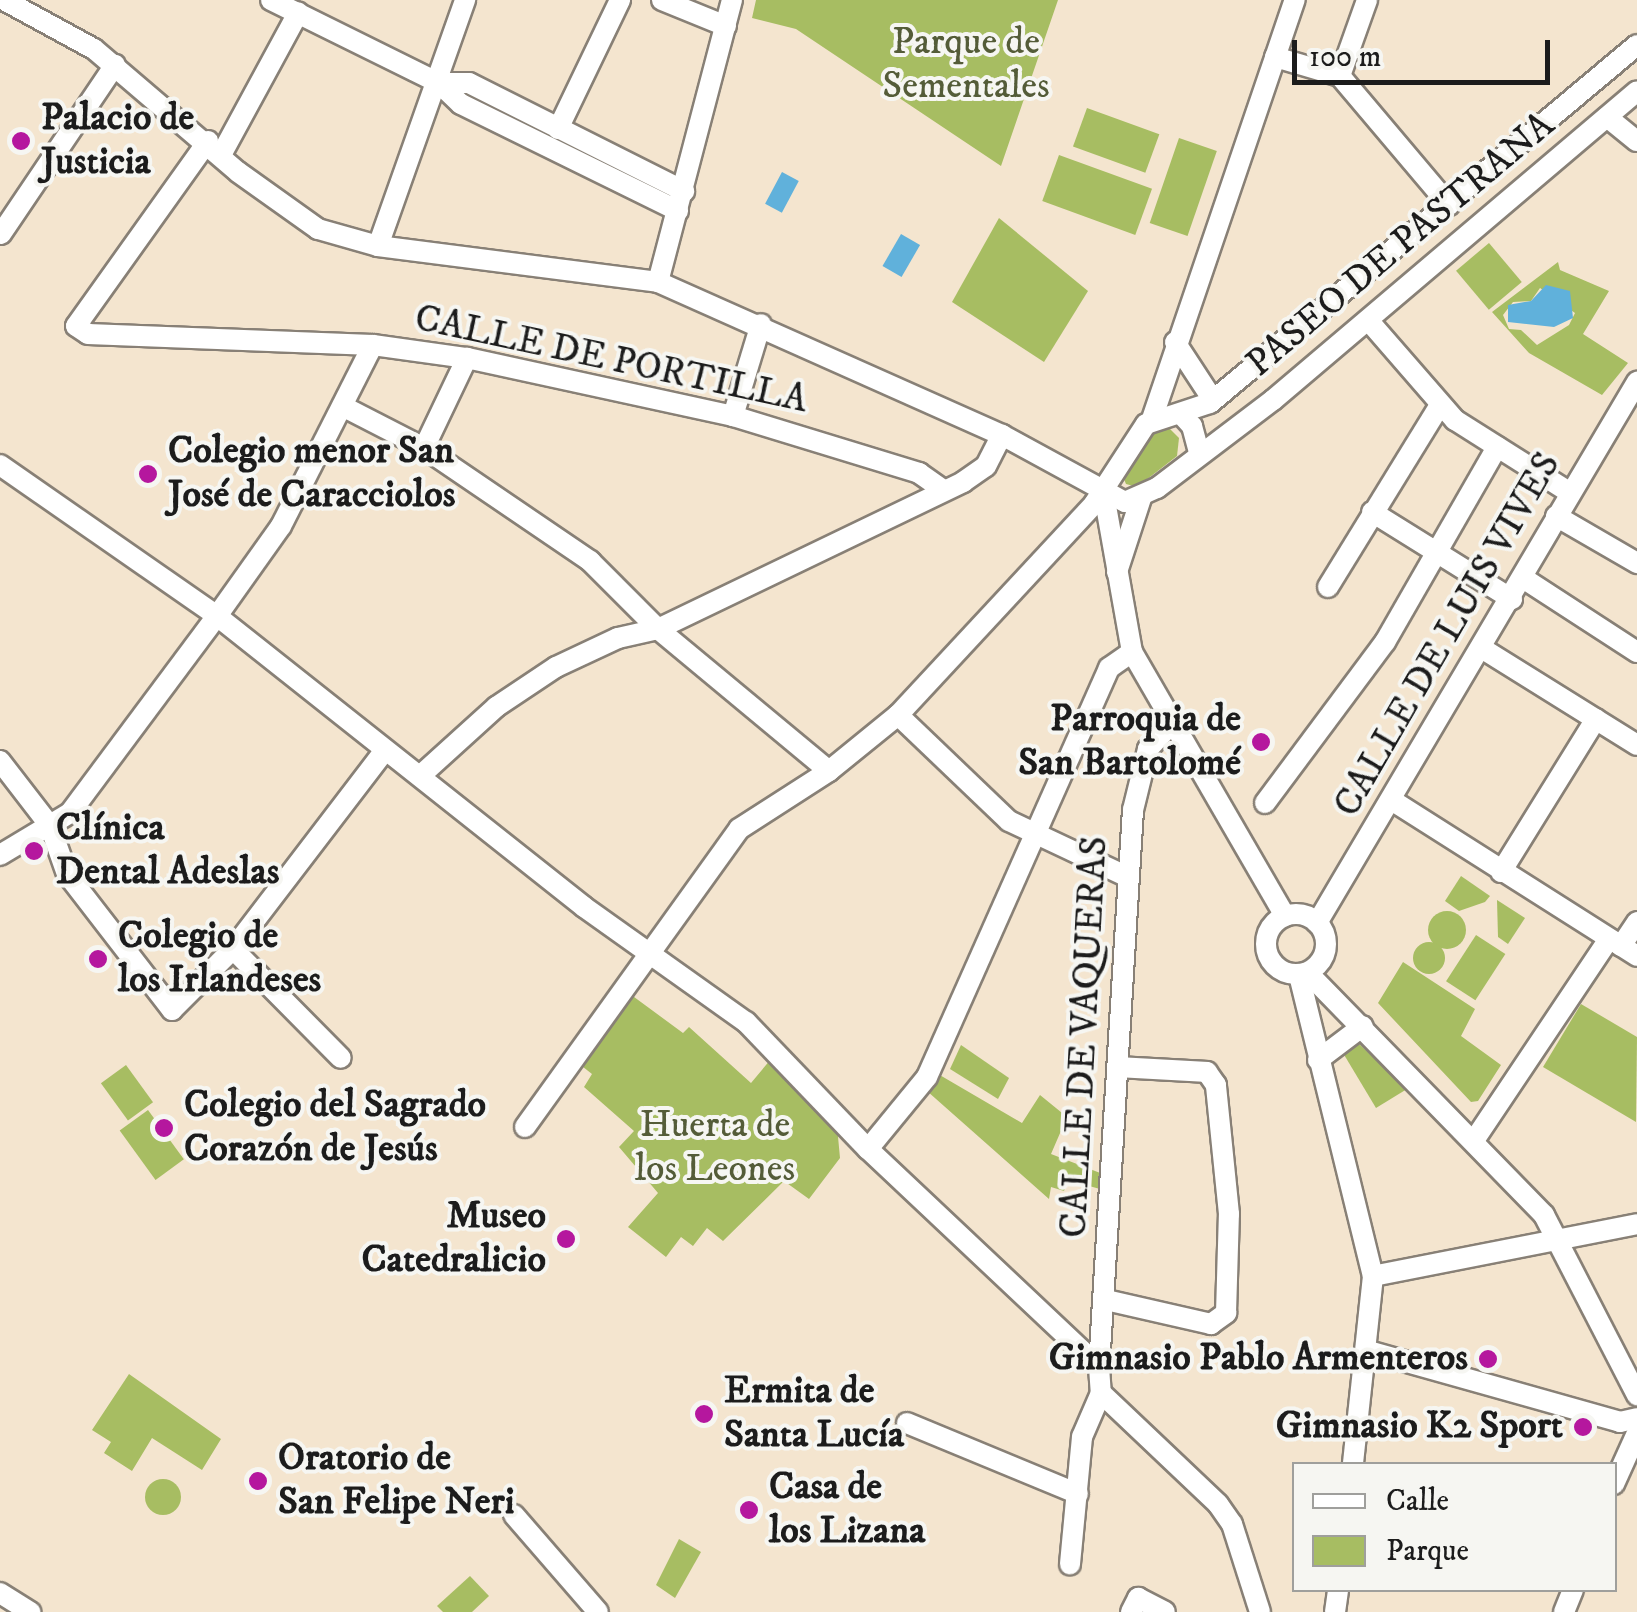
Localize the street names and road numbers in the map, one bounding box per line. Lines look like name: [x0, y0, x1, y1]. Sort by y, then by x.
street label: PASEO DE PASTRANA: [1238, 103, 1564, 387]
street label: CALLE DE PORTILLA: [411, 296, 811, 424]
street label: CALLE DE LUIS VIVES: [1325, 445, 1571, 825]
street label: CALLE DE VAQUERAS: [1052, 835, 1118, 1239]

